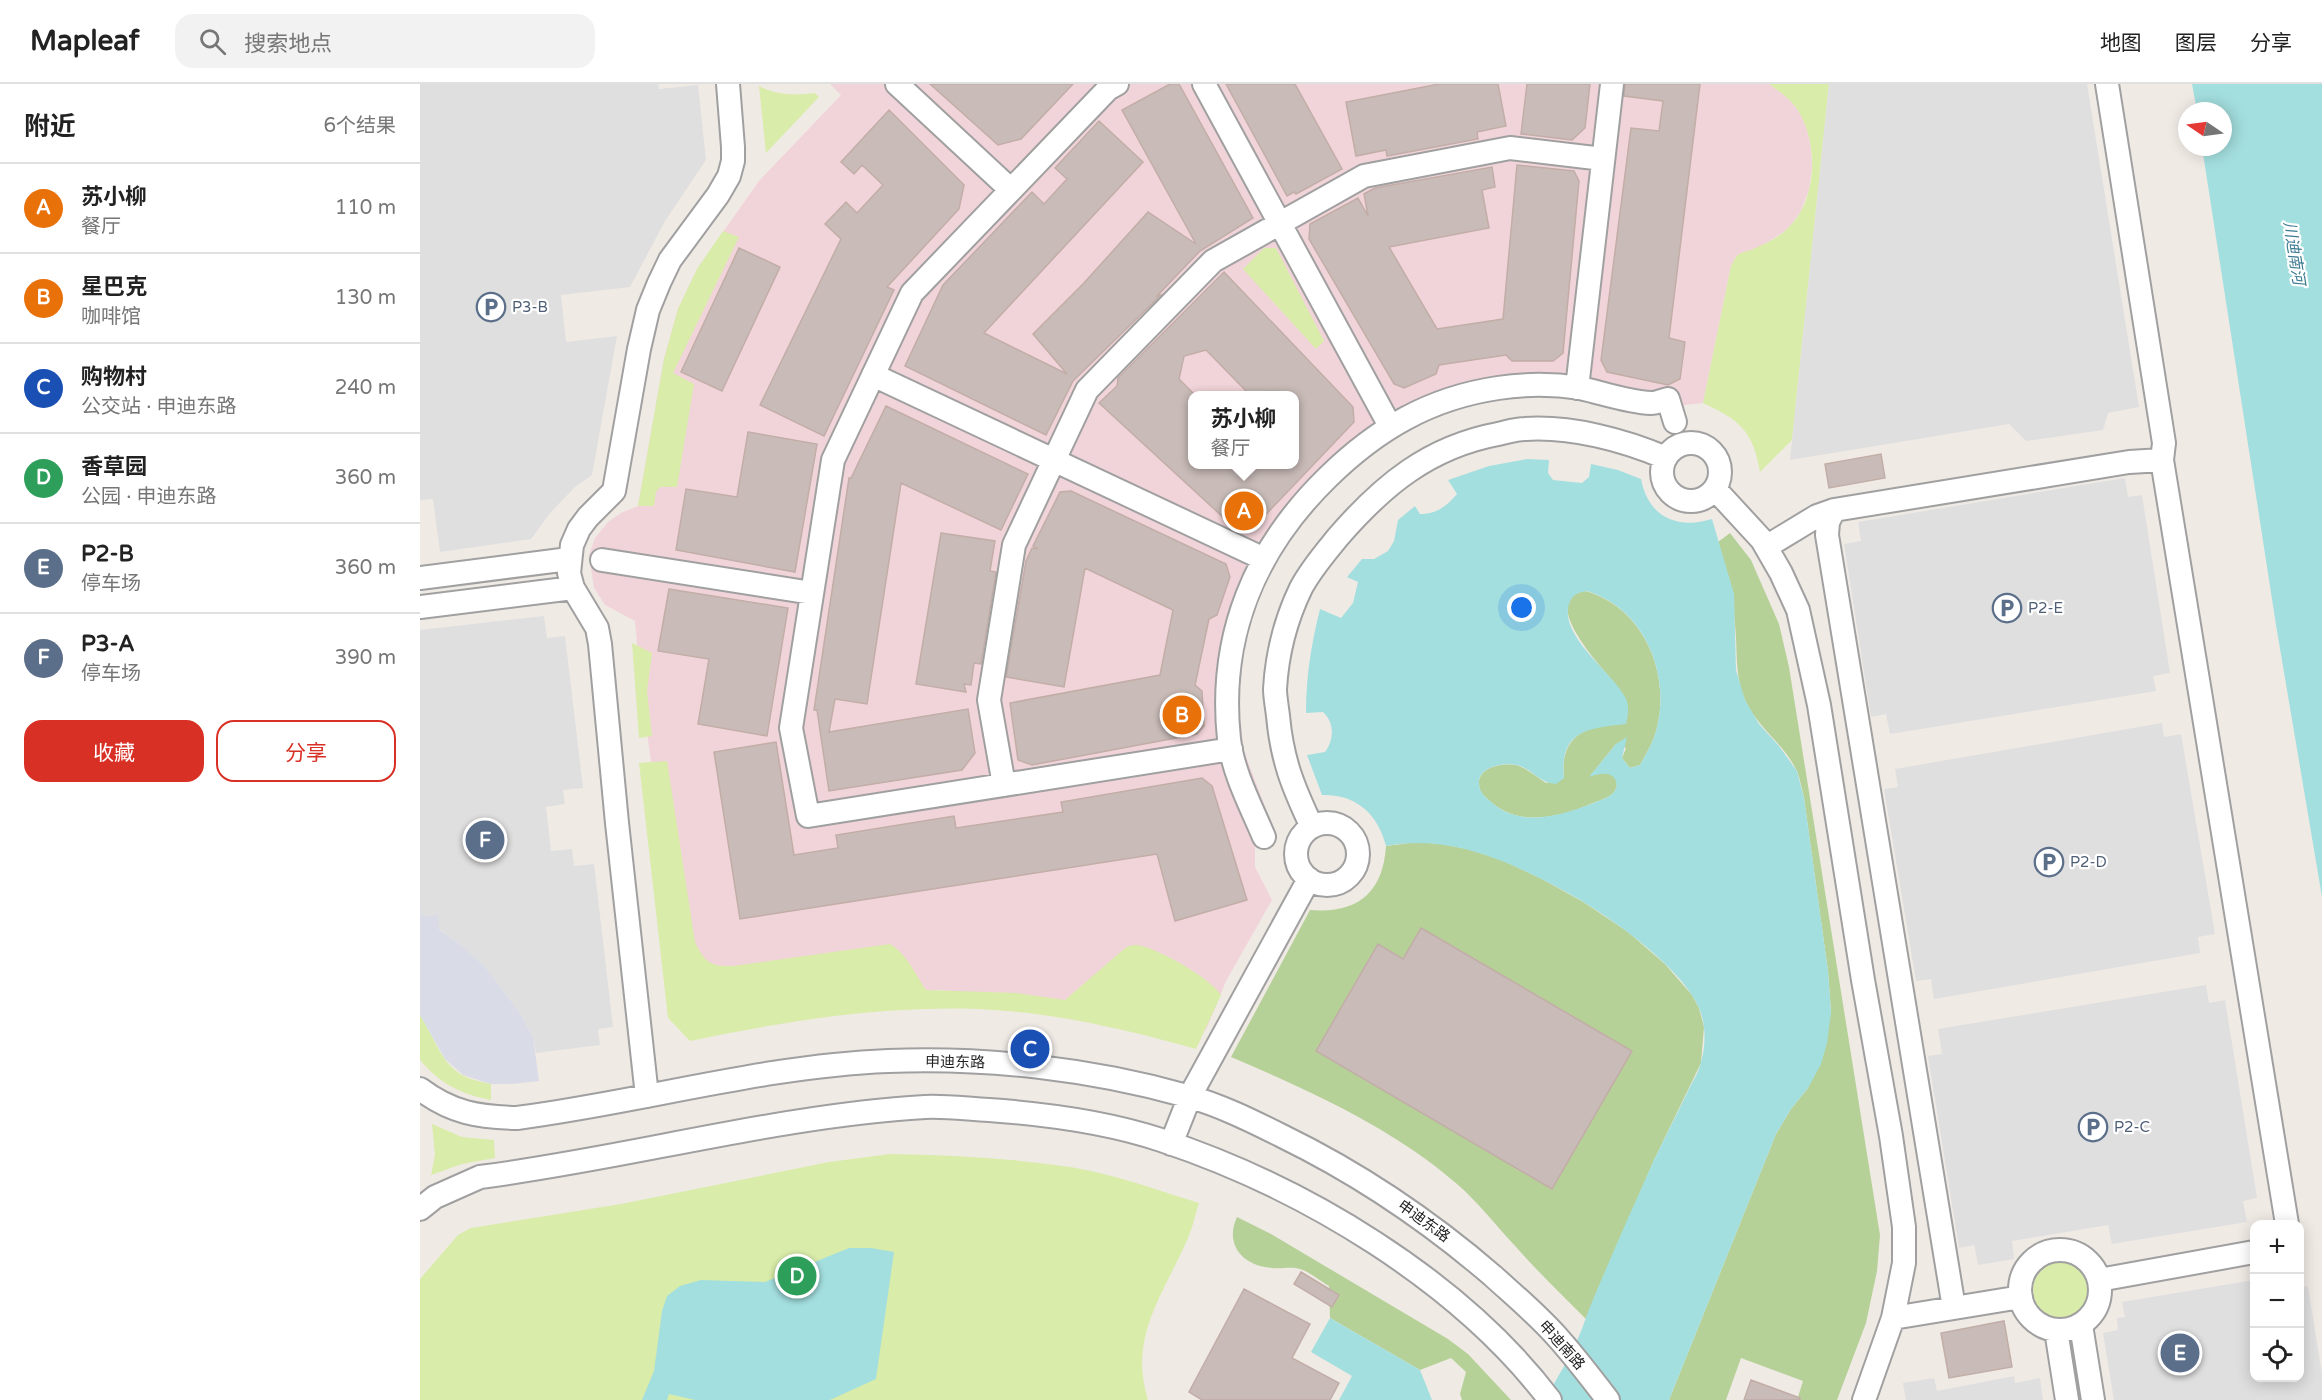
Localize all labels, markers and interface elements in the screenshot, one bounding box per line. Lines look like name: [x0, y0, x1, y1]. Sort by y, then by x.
search box: [175, 14, 595, 68]
text: Mapleaf: [30, 24, 139, 58]
icon: search: [196, 25, 229, 58]
text: 搜索地点: [244, 31, 332, 57]
text: 地图: [2100, 31, 2142, 56]
text: 图层: [2175, 31, 2217, 56]
text: 分享: [2250, 31, 2292, 56]
north arrow: [2178, 102, 2232, 156]
text: 附近: [24, 111, 76, 142]
text: 6个结果: [323, 114, 396, 138]
text: 苏小柳: [81, 184, 147, 210]
text: A: [36, 196, 51, 220]
text: 110 m: [335, 196, 396, 220]
text: 餐厅: [81, 215, 121, 239]
water label: 川迪南河: [2279, 220, 2309, 289]
text: 星巴克: [81, 274, 147, 300]
text: B: [37, 286, 50, 310]
text: 130 m: [335, 286, 396, 310]
parking icon: P3-B: [475, 291, 507, 323]
place label: P3-B: [512, 298, 548, 316]
text: 咖啡馆: [81, 305, 141, 329]
text: 购物村: [81, 364, 147, 390]
text: C: [37, 376, 50, 400]
text: 240 m: [335, 376, 396, 400]
popup: [1188, 391, 1299, 469]
text: 公交站 · 申迪东路: [81, 395, 237, 419]
text: 苏小柳: [1210, 406, 1277, 432]
text: 餐厅: [1210, 437, 1250, 461]
text: 香草园: [81, 454, 147, 480]
text: D: [36, 466, 51, 490]
text: 360 m: [335, 466, 396, 490]
text: 公园 · 申迪东路: [81, 485, 217, 509]
pin: A: [1224, 488, 1264, 534]
text: P2-B: [81, 541, 134, 567]
text: E: [37, 556, 50, 580]
text: 360 m: [335, 556, 396, 580]
text: 停车场: [81, 572, 141, 596]
parking icon: P2-E: [1991, 592, 2023, 624]
your location: [1507, 593, 1536, 622]
place label: P2-E: [2028, 599, 2063, 617]
text: P3-A: [81, 631, 135, 657]
text: F: [37, 646, 50, 670]
text: 390 m: [335, 646, 396, 670]
text: 停车场: [81, 662, 141, 686]
pin: B: [1162, 692, 1202, 738]
button: 收藏: [24, 720, 204, 782]
button: 分享: [216, 720, 396, 782]
pin: F: [466, 818, 504, 862]
parking icon: P2-D: [2033, 846, 2065, 878]
place label: P2-D: [2070, 853, 2107, 871]
pin: C: [1010, 1026, 1050, 1072]
street label: 申迪东路: [925, 1052, 985, 1072]
parking icon: P2-C: [2077, 1111, 2109, 1143]
place label: P2-C: [2114, 1118, 2150, 1136]
street label: 申迪东路: [1394, 1196, 1454, 1246]
map controls: [2250, 1220, 2304, 1382]
button: +: [2250, 1220, 2304, 1274]
pin: D: [778, 1254, 817, 1298]
button: −: [2250, 1274, 2304, 1328]
street label: 申迪南路: [1535, 1317, 1589, 1373]
button: locate: [2250, 1328, 2304, 1382]
pin: E: [2160, 1330, 2200, 1376]

